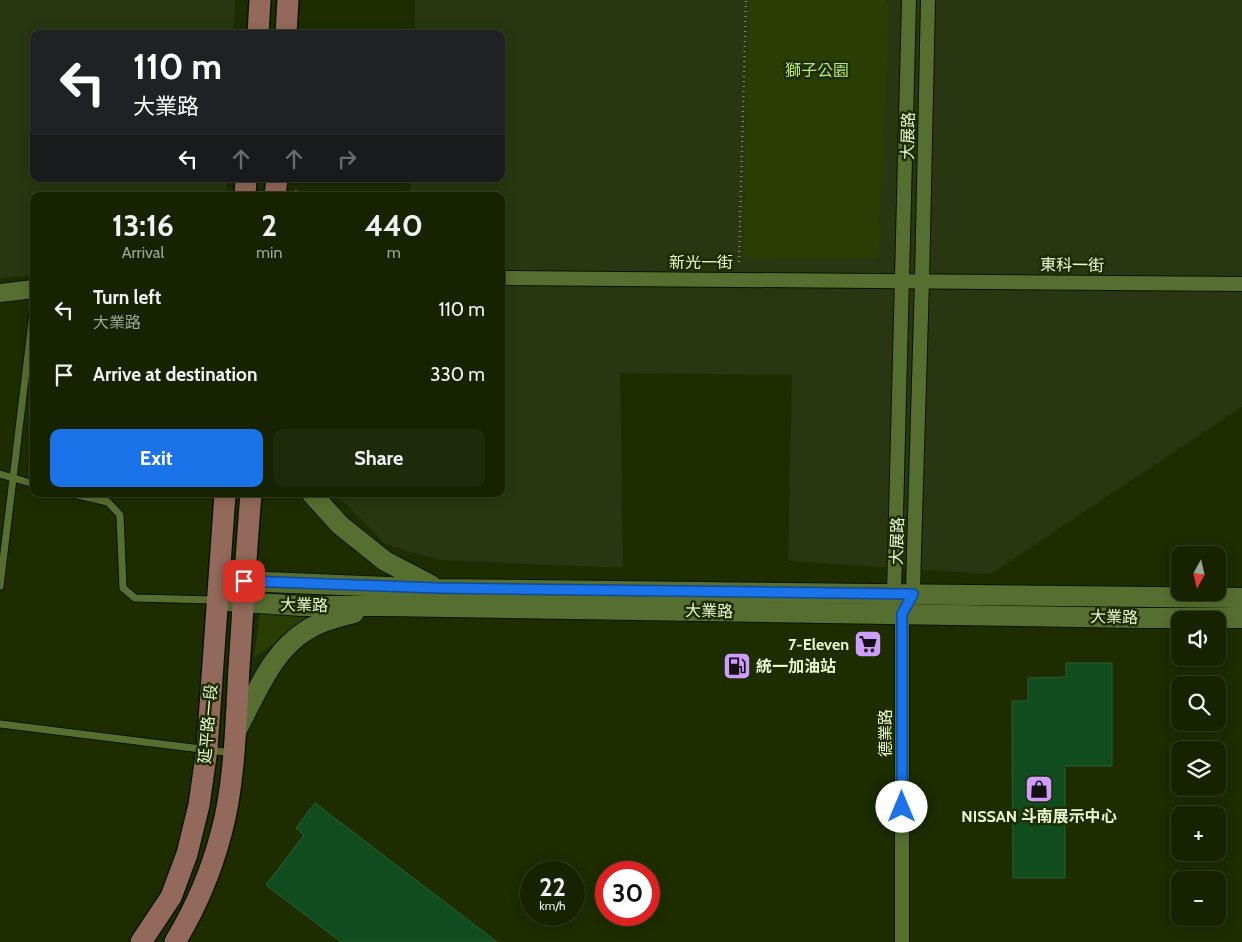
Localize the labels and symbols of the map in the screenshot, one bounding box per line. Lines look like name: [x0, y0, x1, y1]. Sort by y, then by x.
park label: 獅子公園: [785, 61, 849, 80]
street label: 大展路: [898, 112, 918, 160]
street label: 新光一街: [669, 253, 733, 272]
street label: 東科一街: [1040, 255, 1104, 275]
street label: 大展路: [887, 517, 907, 565]
north arrow: [1171, 546, 1226, 601]
pin: [223, 560, 265, 602]
street label: 大業路: [280, 595, 328, 615]
street label: 大業路: [685, 601, 733, 621]
street label: 大業路: [1090, 607, 1138, 627]
supermarket icon: 7-Eleven: [853, 629, 883, 659]
place label: 7-Eleven: [788, 635, 849, 654]
fuel station icon: 統一加油站: [722, 651, 752, 681]
place label: 統一加油站: [756, 657, 836, 676]
street label: 延平路一段: [195, 683, 221, 765]
street label: 德業路: [876, 709, 895, 757]
shop icon: NISSAN 斗南展示中心: [1024, 774, 1054, 804]
position arrow: [875, 780, 927, 832]
place label: NISSAN 斗南展示中心: [961, 807, 1117, 826]
speed limit sign: 30: [595, 861, 660, 926]

